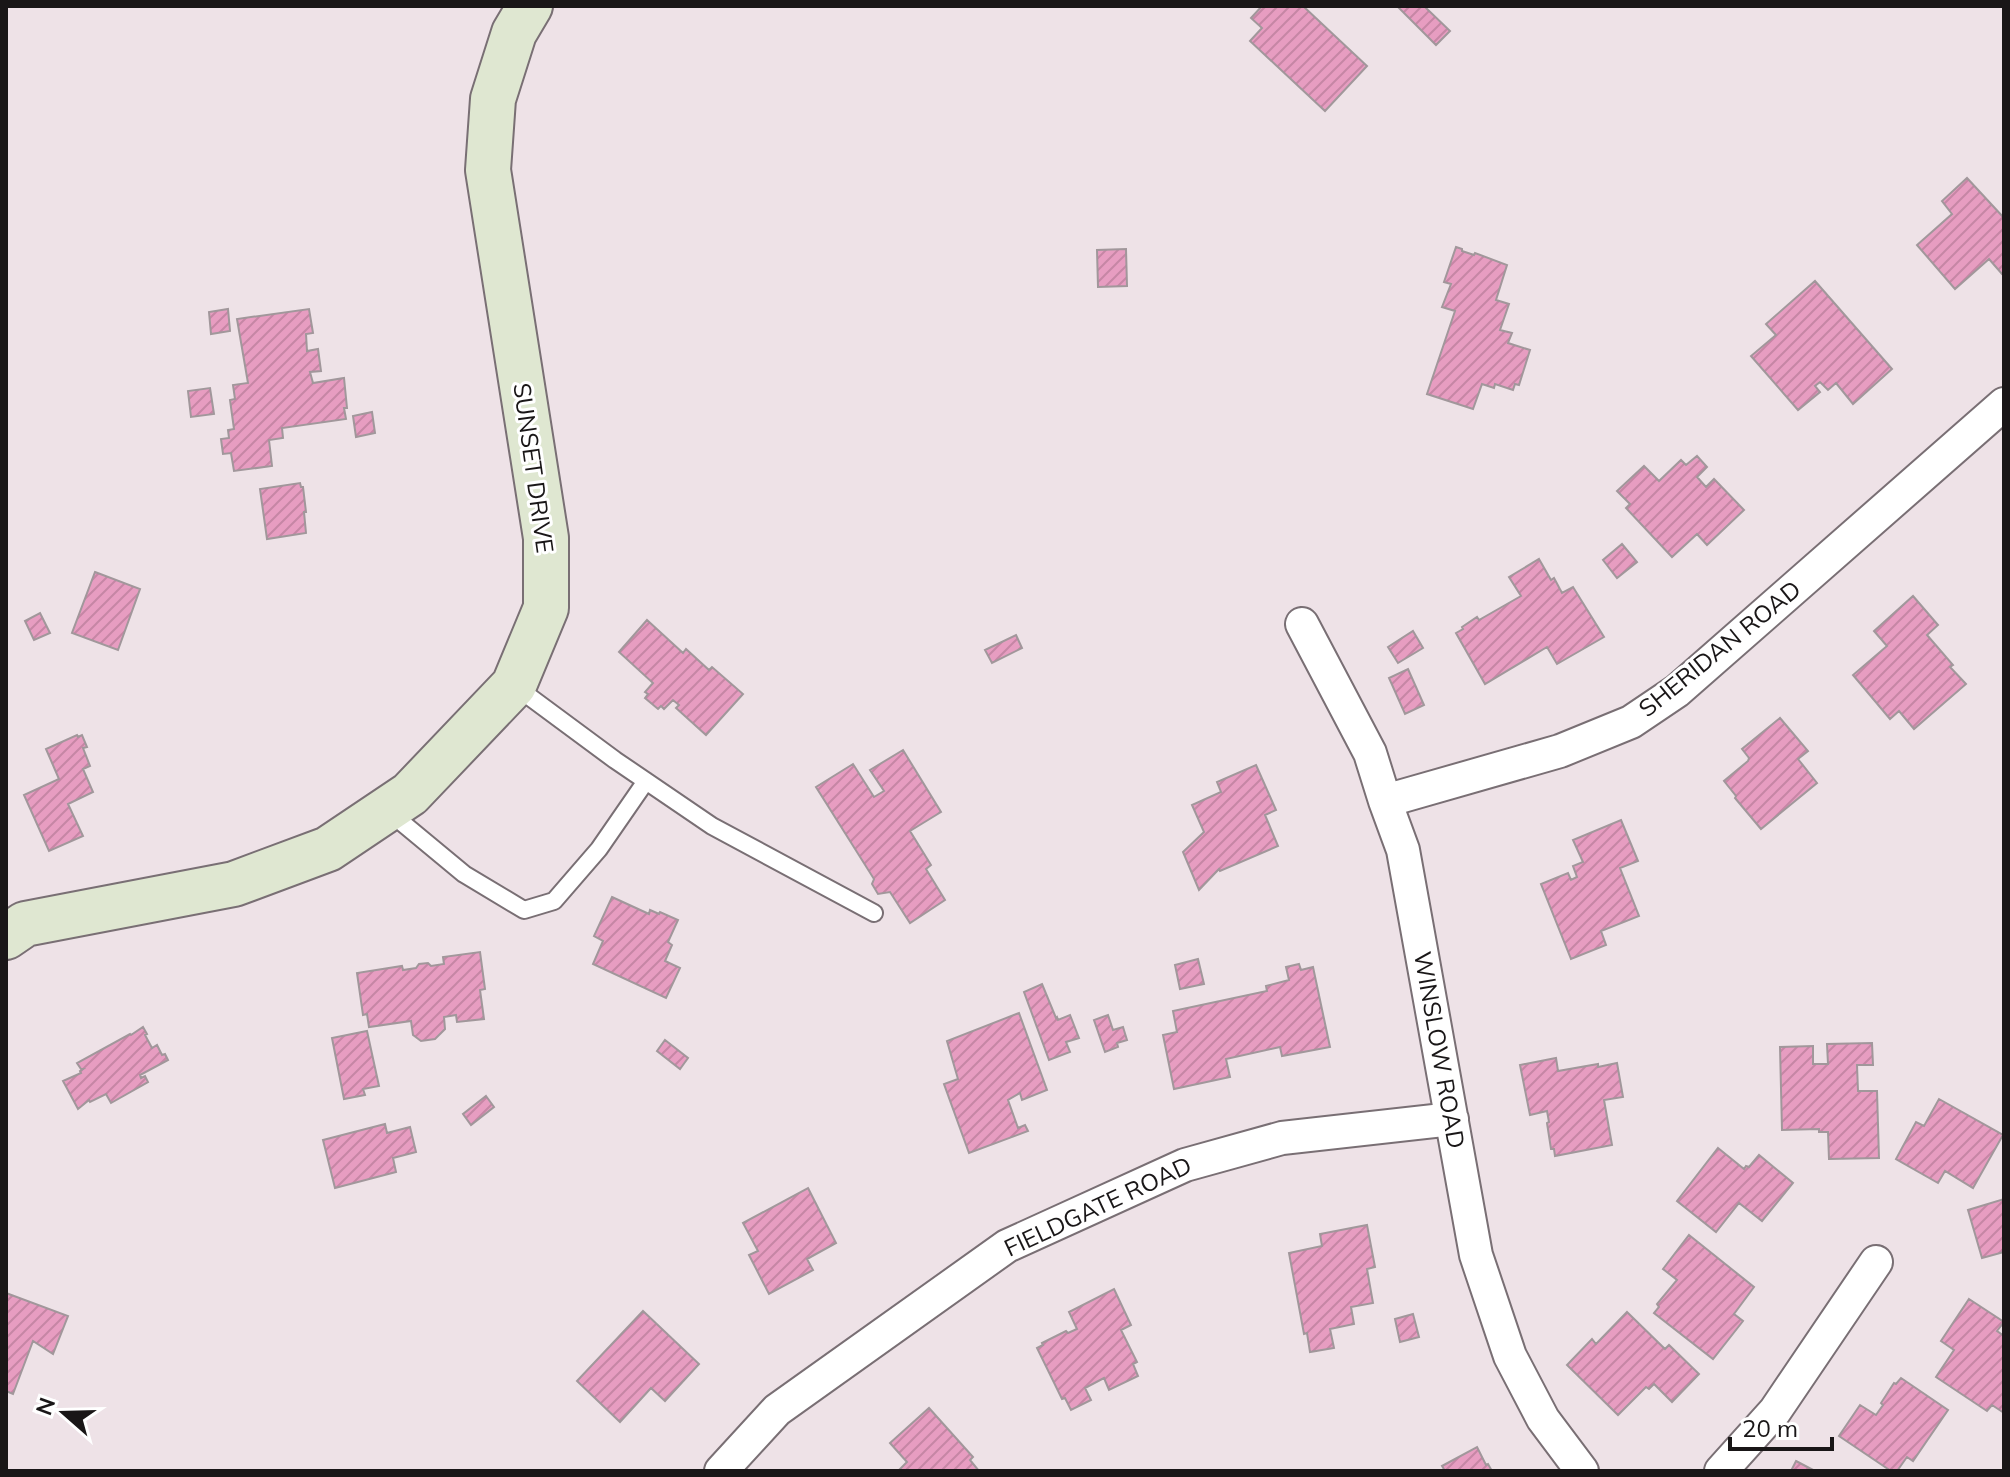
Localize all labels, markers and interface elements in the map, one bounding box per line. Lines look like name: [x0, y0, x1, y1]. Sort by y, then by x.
street label: SUNSET DRIVE: [507, 381, 561, 555]
street label: SHERIDAN ROAD: [1632, 574, 1807, 723]
street label: WINSLOW ROAD: [1408, 949, 1472, 1151]
street label: FIELDGATE ROAD: [999, 1150, 1196, 1263]
north arrow: [24, 1373, 104, 1453]
text: N: [29, 1394, 61, 1419]
scale bar: [1730, 1401, 1832, 1451]
text: 20 m: [1742, 1413, 1798, 1443]

